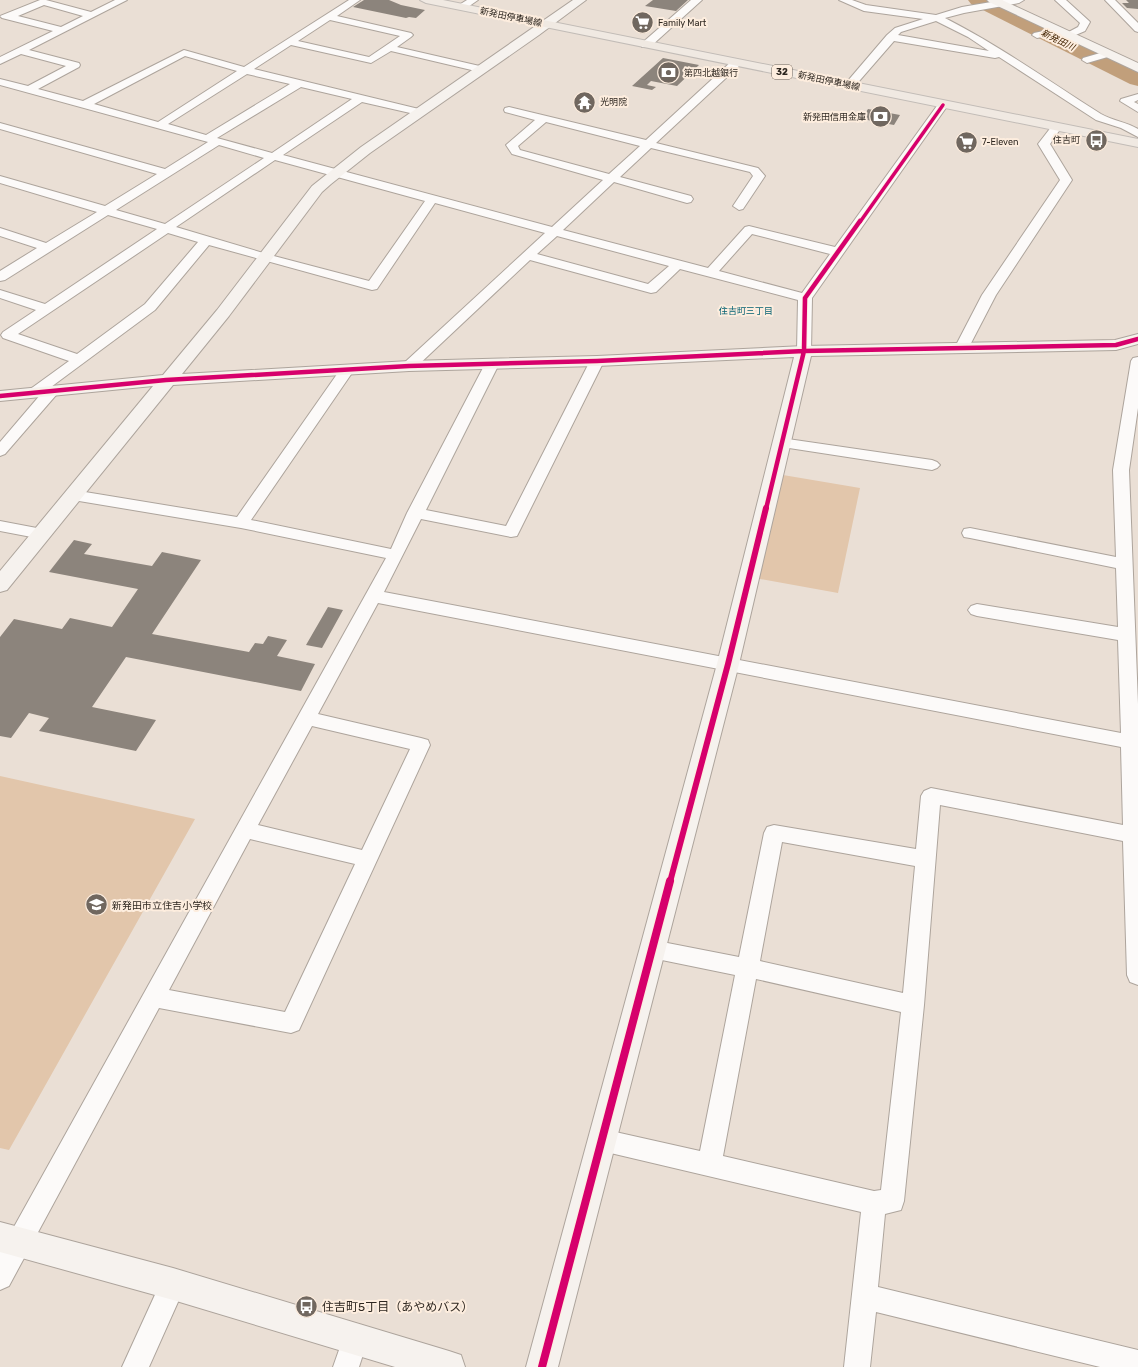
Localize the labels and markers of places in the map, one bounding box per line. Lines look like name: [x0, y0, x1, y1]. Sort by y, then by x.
supermarket icon: Family Mart: [630, 10, 656, 36]
place label: Family Mart: [658, 18, 707, 28]
bank icon: 第四北越銀行: [655, 60, 681, 86]
place label: 第四北越銀行: [684, 68, 738, 78]
temple icon: 光明院: [572, 89, 598, 115]
place label: 光明院: [600, 97, 627, 107]
bank icon: 新発田信用金庫: [868, 104, 894, 130]
place label: 新発田信用金庫: [803, 112, 866, 122]
bus stop icon: 住吉町: [1083, 127, 1109, 153]
supermarket icon: 7-Eleven: [954, 129, 980, 155]
place label: 住吉町: [1052, 135, 1080, 145]
place label: 7-Eleven: [982, 137, 1018, 147]
school or university icon: 新発田市立住吉小学校: [83, 892, 109, 918]
place label: 新発田市立住吉小学校: [112, 900, 212, 912]
bus stop icon: 住吉町5丁目（あやめバス）: [294, 1294, 320, 1320]
place label: 住吉町5丁目（あやめバス）: [322, 1300, 473, 1314]

